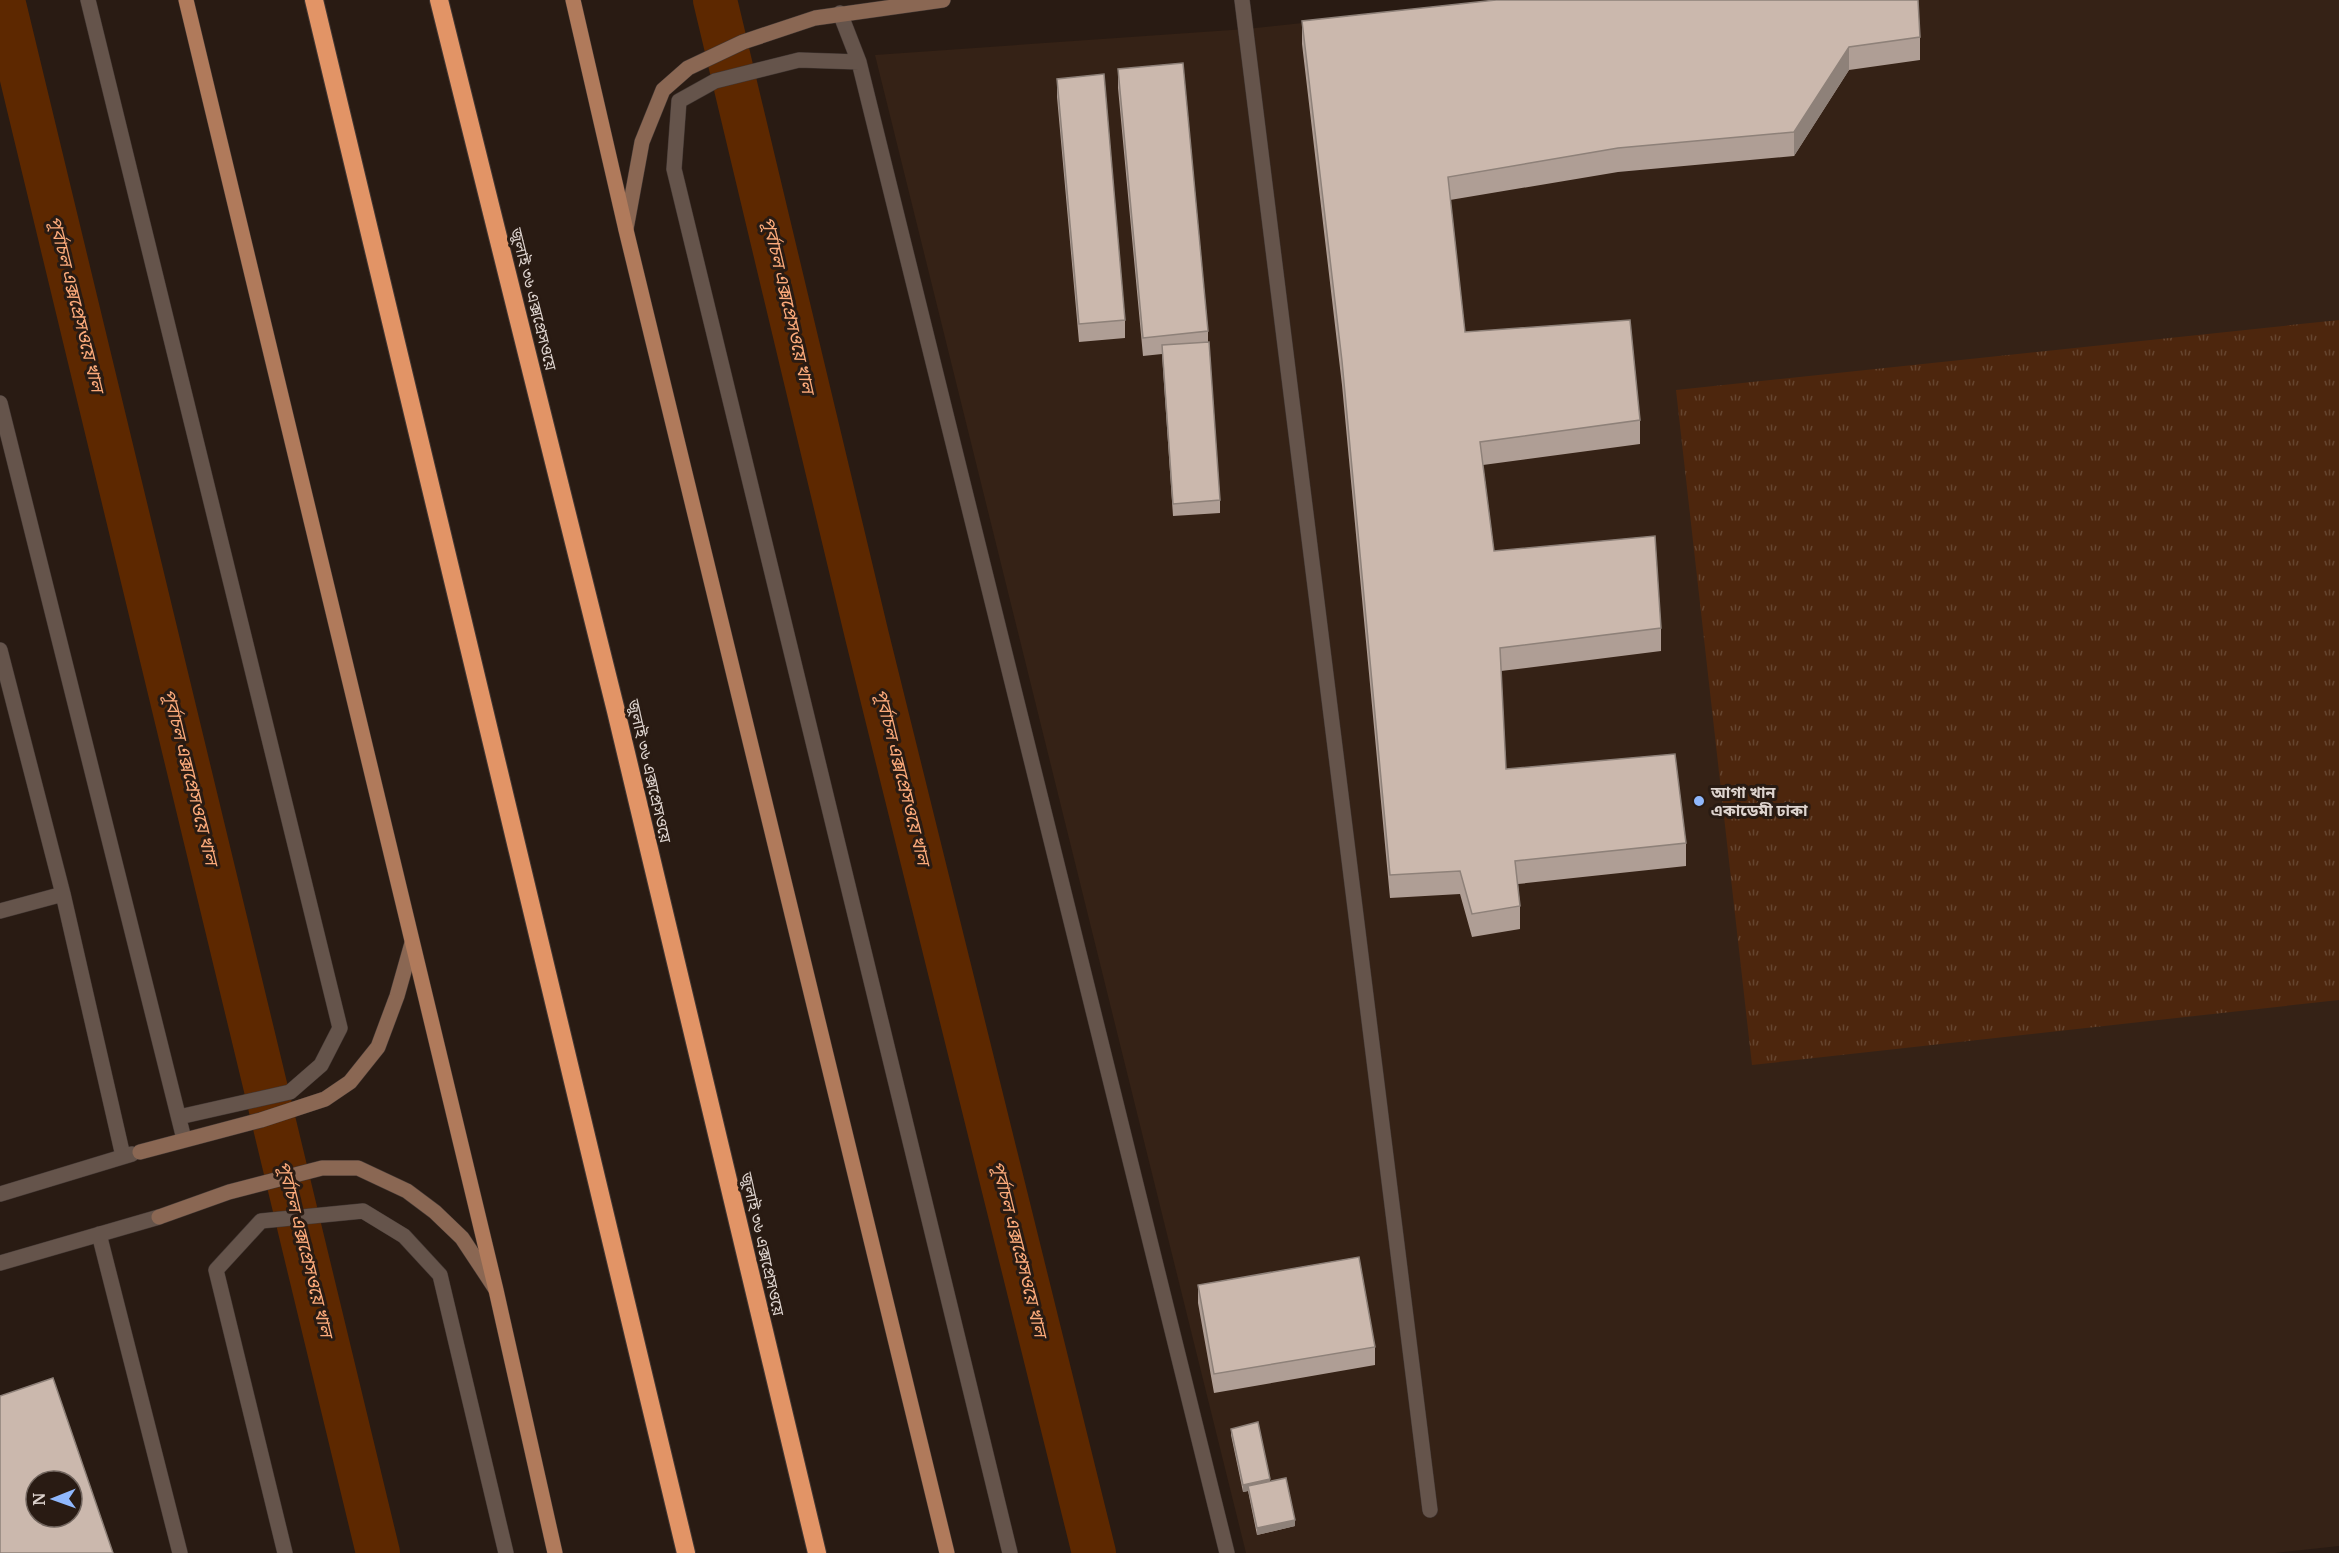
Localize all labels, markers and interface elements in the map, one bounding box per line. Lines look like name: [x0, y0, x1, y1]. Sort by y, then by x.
water label: পূর্বাচল এক্সপ্রেসওয়ে খাল: [43, 213, 110, 398]
water label: পূর্বাচল এক্সপ্রেসওয়ে খাল: [757, 214, 821, 399]
street label: জুলাই ৩৬ এক্সপ্রেসওয়ে: [506, 225, 562, 373]
water label: পূর্বাচল এক্সপ্রেসওয়ে খাল: [157, 686, 224, 871]
water label: পূর্বাচল এক্সপ্রেসওয়ে খাল: [869, 686, 936, 871]
street label: জুলাই ৩৬ এক্সপ্রেসওয়ে: [624, 696, 676, 846]
place label: আগা খান একাডেমী ঢাকা: [1710, 782, 1808, 820]
marker: আগা খান একাডেমী ঢাকা: [1692, 794, 1706, 808]
water label: পূর্বাচল এক্সপ্রেসওয়ে খাল: [272, 1158, 339, 1343]
water label: পূর্বাচল এক্সপ্রেসওয়ে খাল: [986, 1158, 1053, 1343]
street label: জুলাই ৩৬ এক্সপ্রেসওয়ে: [737, 1169, 789, 1319]
north arrow: [24, 1469, 84, 1529]
text: N: [29, 1492, 49, 1506]

